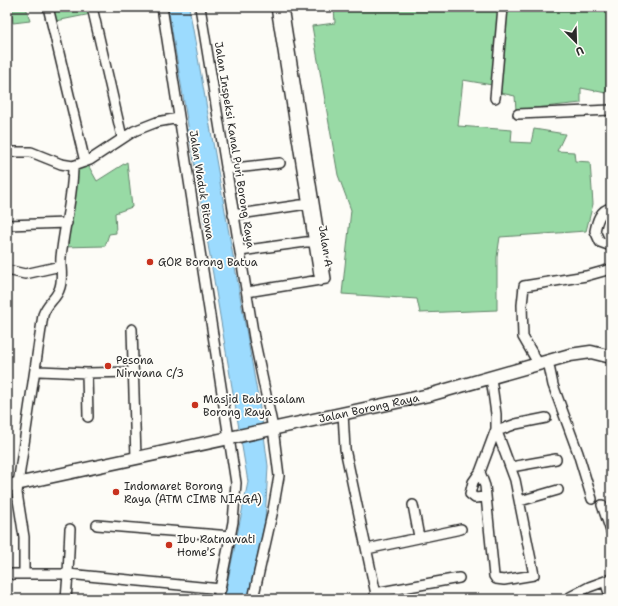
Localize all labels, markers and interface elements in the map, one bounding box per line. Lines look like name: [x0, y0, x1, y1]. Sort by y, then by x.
north arrow: [556, 22, 596, 62]
street label: Jalan Inspeksi Kanal Puri Borong Raya: [211, 41, 258, 250]
text: U: [573, 42, 586, 59]
street label: Jalan Waduk Bitowa: [185, 129, 218, 241]
street label: Jalan A: [315, 224, 336, 268]
place label: GOR Borong Batua: [158, 255, 258, 270]
marker: GOR Borong Batua: [145, 257, 155, 267]
place label: Pesona Nirwana C/3: [116, 353, 184, 381]
marker: Pesona Nirwana C/3: [103, 361, 113, 371]
street label: Jalan Borong Raya: [317, 390, 421, 427]
place label: Masjid Babussalam Borong Raya: [203, 392, 306, 420]
marker: Masjid Babussalam Borong Raya: [190, 400, 200, 410]
place label: Indomaret Borong Raya (ATM CIMB NIAGA): [124, 479, 262, 507]
marker: Indomaret Borong Raya (ATM CIMB NIAGA): [111, 487, 121, 497]
place label: Ibu Ratnawati Home'S: [177, 532, 255, 560]
marker: Ibu Ratnawati Home'S: [164, 540, 174, 550]

